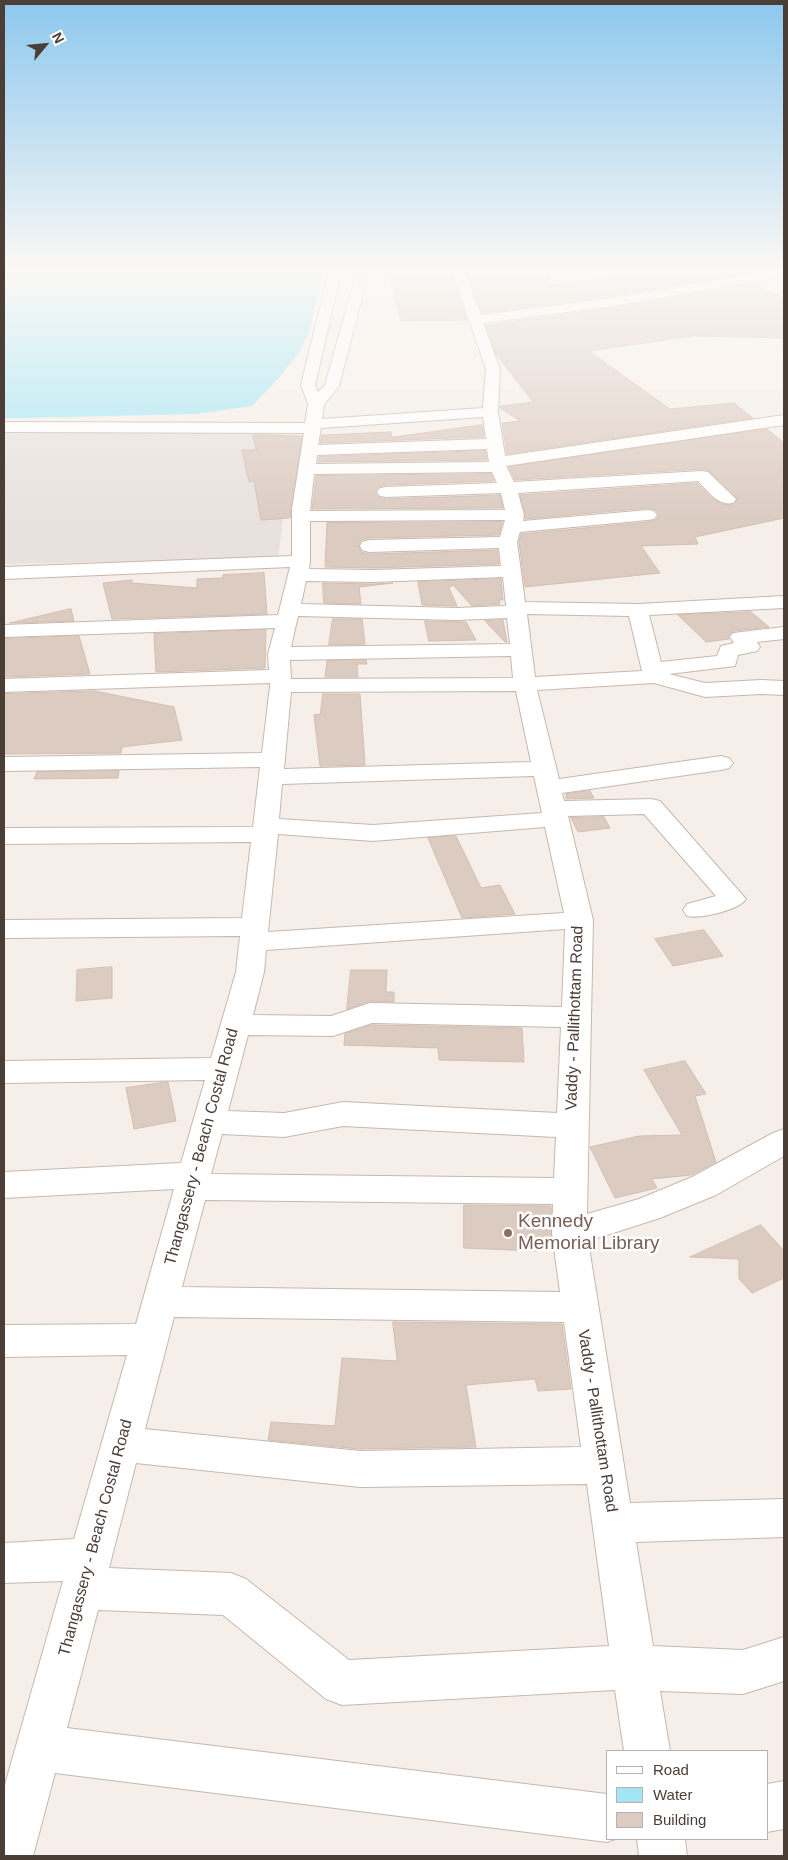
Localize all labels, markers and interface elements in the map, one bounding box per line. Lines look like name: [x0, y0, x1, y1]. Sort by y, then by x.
north arrow: [20, 20, 70, 70]
text: N: [49, 30, 68, 46]
street label: Vaddy - Pallithottam Road: [562, 925, 588, 1111]
street label: Thangassery - Beach Costal Road: [161, 1026, 243, 1268]
place label: Kennedy Memorial Library: [518, 1211, 659, 1255]
marker: Kennedy Memorial Library: [502, 1227, 514, 1239]
street label: Vaddy - Pallithottam Road: [573, 1328, 621, 1514]
street label: Thangassery - Beach Costal Road: [55, 1417, 137, 1659]
legend: [606, 1750, 768, 1840]
text: Road: [653, 1761, 689, 1778]
text: Water: [653, 1786, 692, 1803]
text: Building: [653, 1811, 706, 1828]

